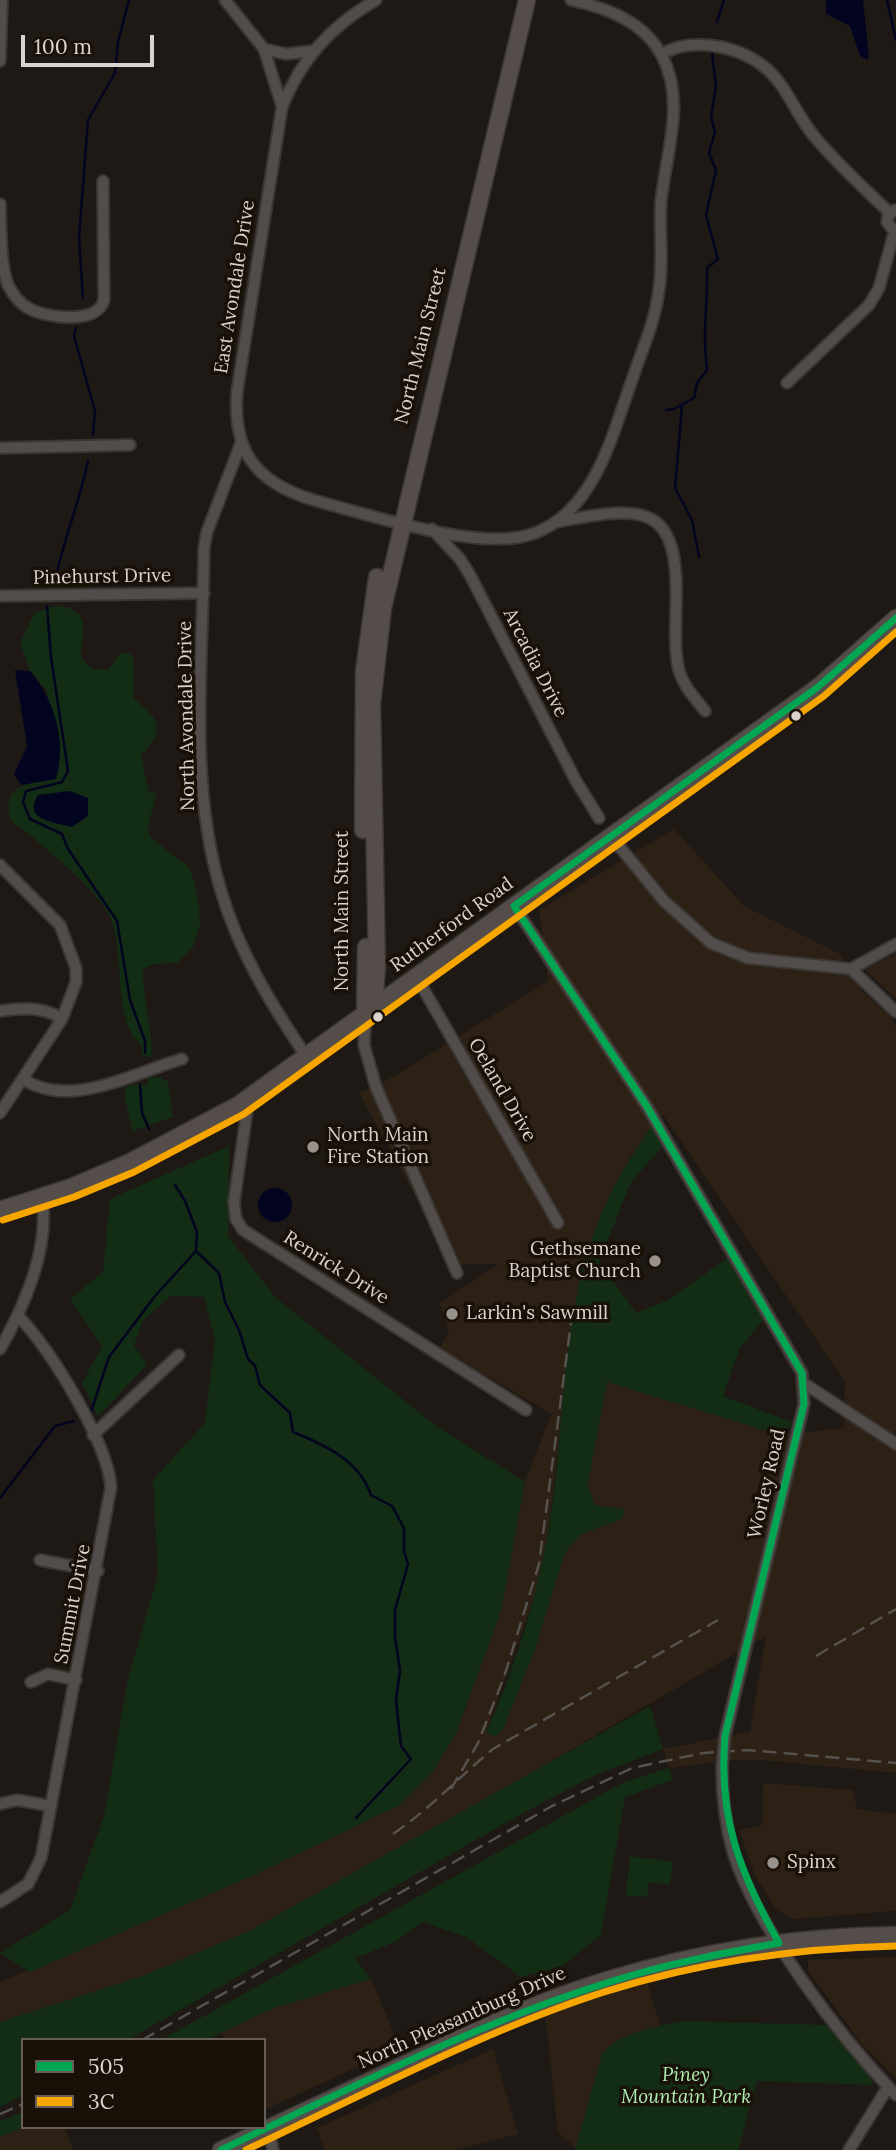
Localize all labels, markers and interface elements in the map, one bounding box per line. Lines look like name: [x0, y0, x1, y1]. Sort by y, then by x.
scale bar: [24, 21, 158, 65]
text: 100 m: [34, 33, 92, 60]
street label: East Avondale Drive: [210, 199, 260, 375]
street label: North Main Street: [391, 265, 451, 427]
street label: Pinehurst Drive: [33, 564, 171, 590]
street label: Arcadia Drive: [498, 605, 572, 721]
street label: North Avondale Drive: [174, 621, 200, 811]
unlabelled marker: [789, 709, 803, 723]
street label: North Main Street: [332, 831, 354, 991]
street label: Rutherford Road: [386, 873, 518, 977]
unlabelled marker: [371, 1010, 385, 1024]
street label: Oeland Drive: [463, 1034, 541, 1146]
place label: North Main Fire Station: [327, 1125, 429, 1169]
marker: North Main Fire Station: [305, 1139, 321, 1155]
street label: Renrick Drive: [279, 1227, 393, 1309]
place label: Gethsemane Baptist Church: [509, 1239, 641, 1283]
marker: Gethsemane Baptist Church: [647, 1253, 663, 1269]
place label: Larkin's Sawmill: [466, 1303, 608, 1325]
marker: Larkin's Sawmill: [444, 1306, 460, 1322]
street label: Worley Road: [743, 1427, 791, 1541]
street label: Summit Drive: [50, 1542, 96, 1666]
place label: Spinx: [787, 1852, 836, 1874]
marker: Spinx: [765, 1855, 781, 1871]
street label: North Pleasantburg Drive: [355, 1962, 569, 2074]
legend: [21, 2038, 266, 2129]
text: 505: [88, 2053, 124, 2080]
park label: Piney Mountain Park: [621, 2065, 751, 2109]
text: 3C: [88, 2088, 114, 2115]

